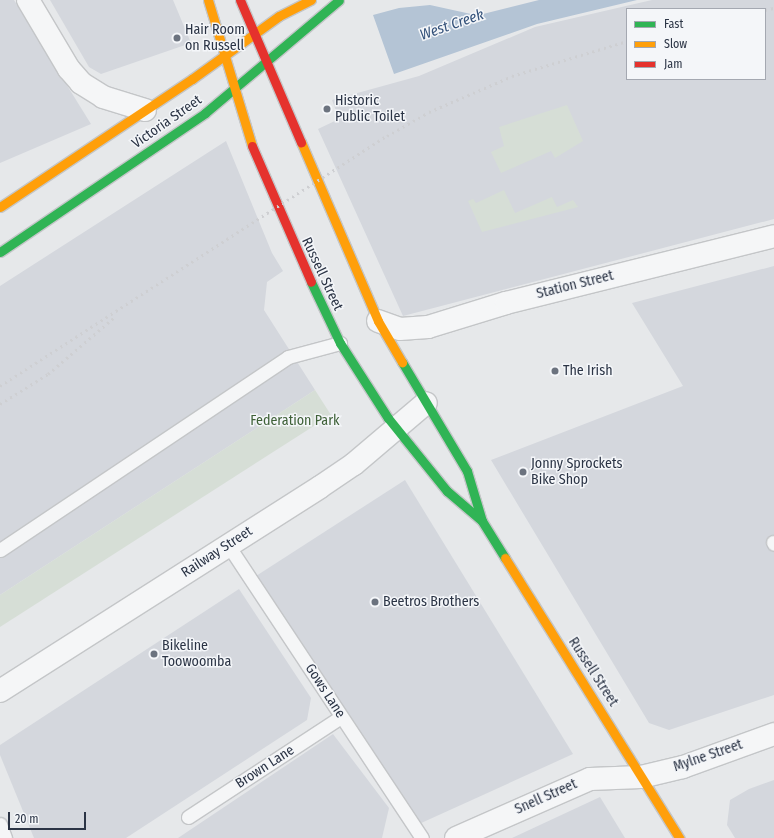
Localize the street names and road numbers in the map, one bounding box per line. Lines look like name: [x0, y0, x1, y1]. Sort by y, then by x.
street label: Victoria Street: [129, 92, 205, 152]
street label: Russell Street: [298, 235, 346, 313]
street label: Station Street: [535, 267, 615, 303]
street label: Railway Street: [178, 523, 256, 581]
street label: Russell Street: [564, 634, 622, 710]
street label: Gows Lane: [301, 661, 349, 721]
street label: Mylne Street: [671, 736, 745, 776]
street label: Brown Lane: [232, 742, 298, 792]
street label: Snell Street: [512, 776, 580, 818]

